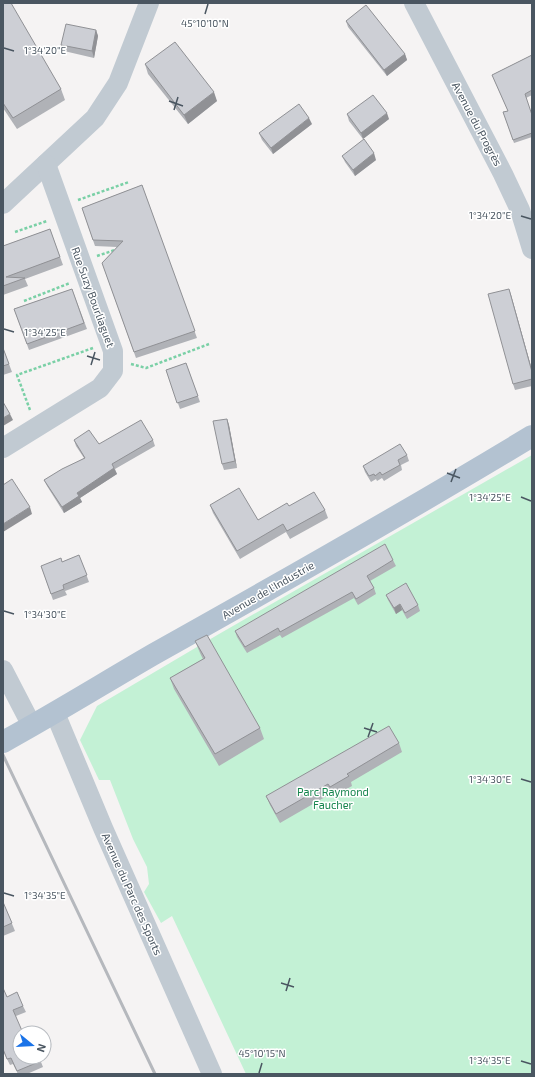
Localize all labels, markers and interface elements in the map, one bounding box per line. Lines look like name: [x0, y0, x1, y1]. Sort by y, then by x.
text: 45°10'10"N: [181, 17, 229, 29]
text: 1°34'20"E: [24, 44, 66, 56]
street label: Avenue du Progrès: [450, 80, 505, 168]
text: 1°34'20"E: [469, 209, 511, 221]
street label: Rue Suzy Bourliaguet: [69, 245, 118, 349]
text: 1°34'25"E: [24, 326, 66, 338]
text: 1°34'25"E: [469, 491, 511, 503]
street label: Avenue de l'Industrie: [219, 558, 316, 621]
text: 1°34'30"E: [24, 608, 66, 620]
text: 1°34'30"E: [469, 773, 511, 785]
park label: Parc Raymond Faucher: [297, 785, 369, 811]
street label: Avenue du Parc des Sports: [100, 831, 165, 957]
text: 1°34'35"E: [24, 889, 66, 901]
north arrow: [12, 1025, 52, 1065]
text: N: [35, 1042, 49, 1054]
text: 45°10'15"N: [238, 1047, 286, 1059]
text: 1°34'35"E: [469, 1054, 511, 1066]

